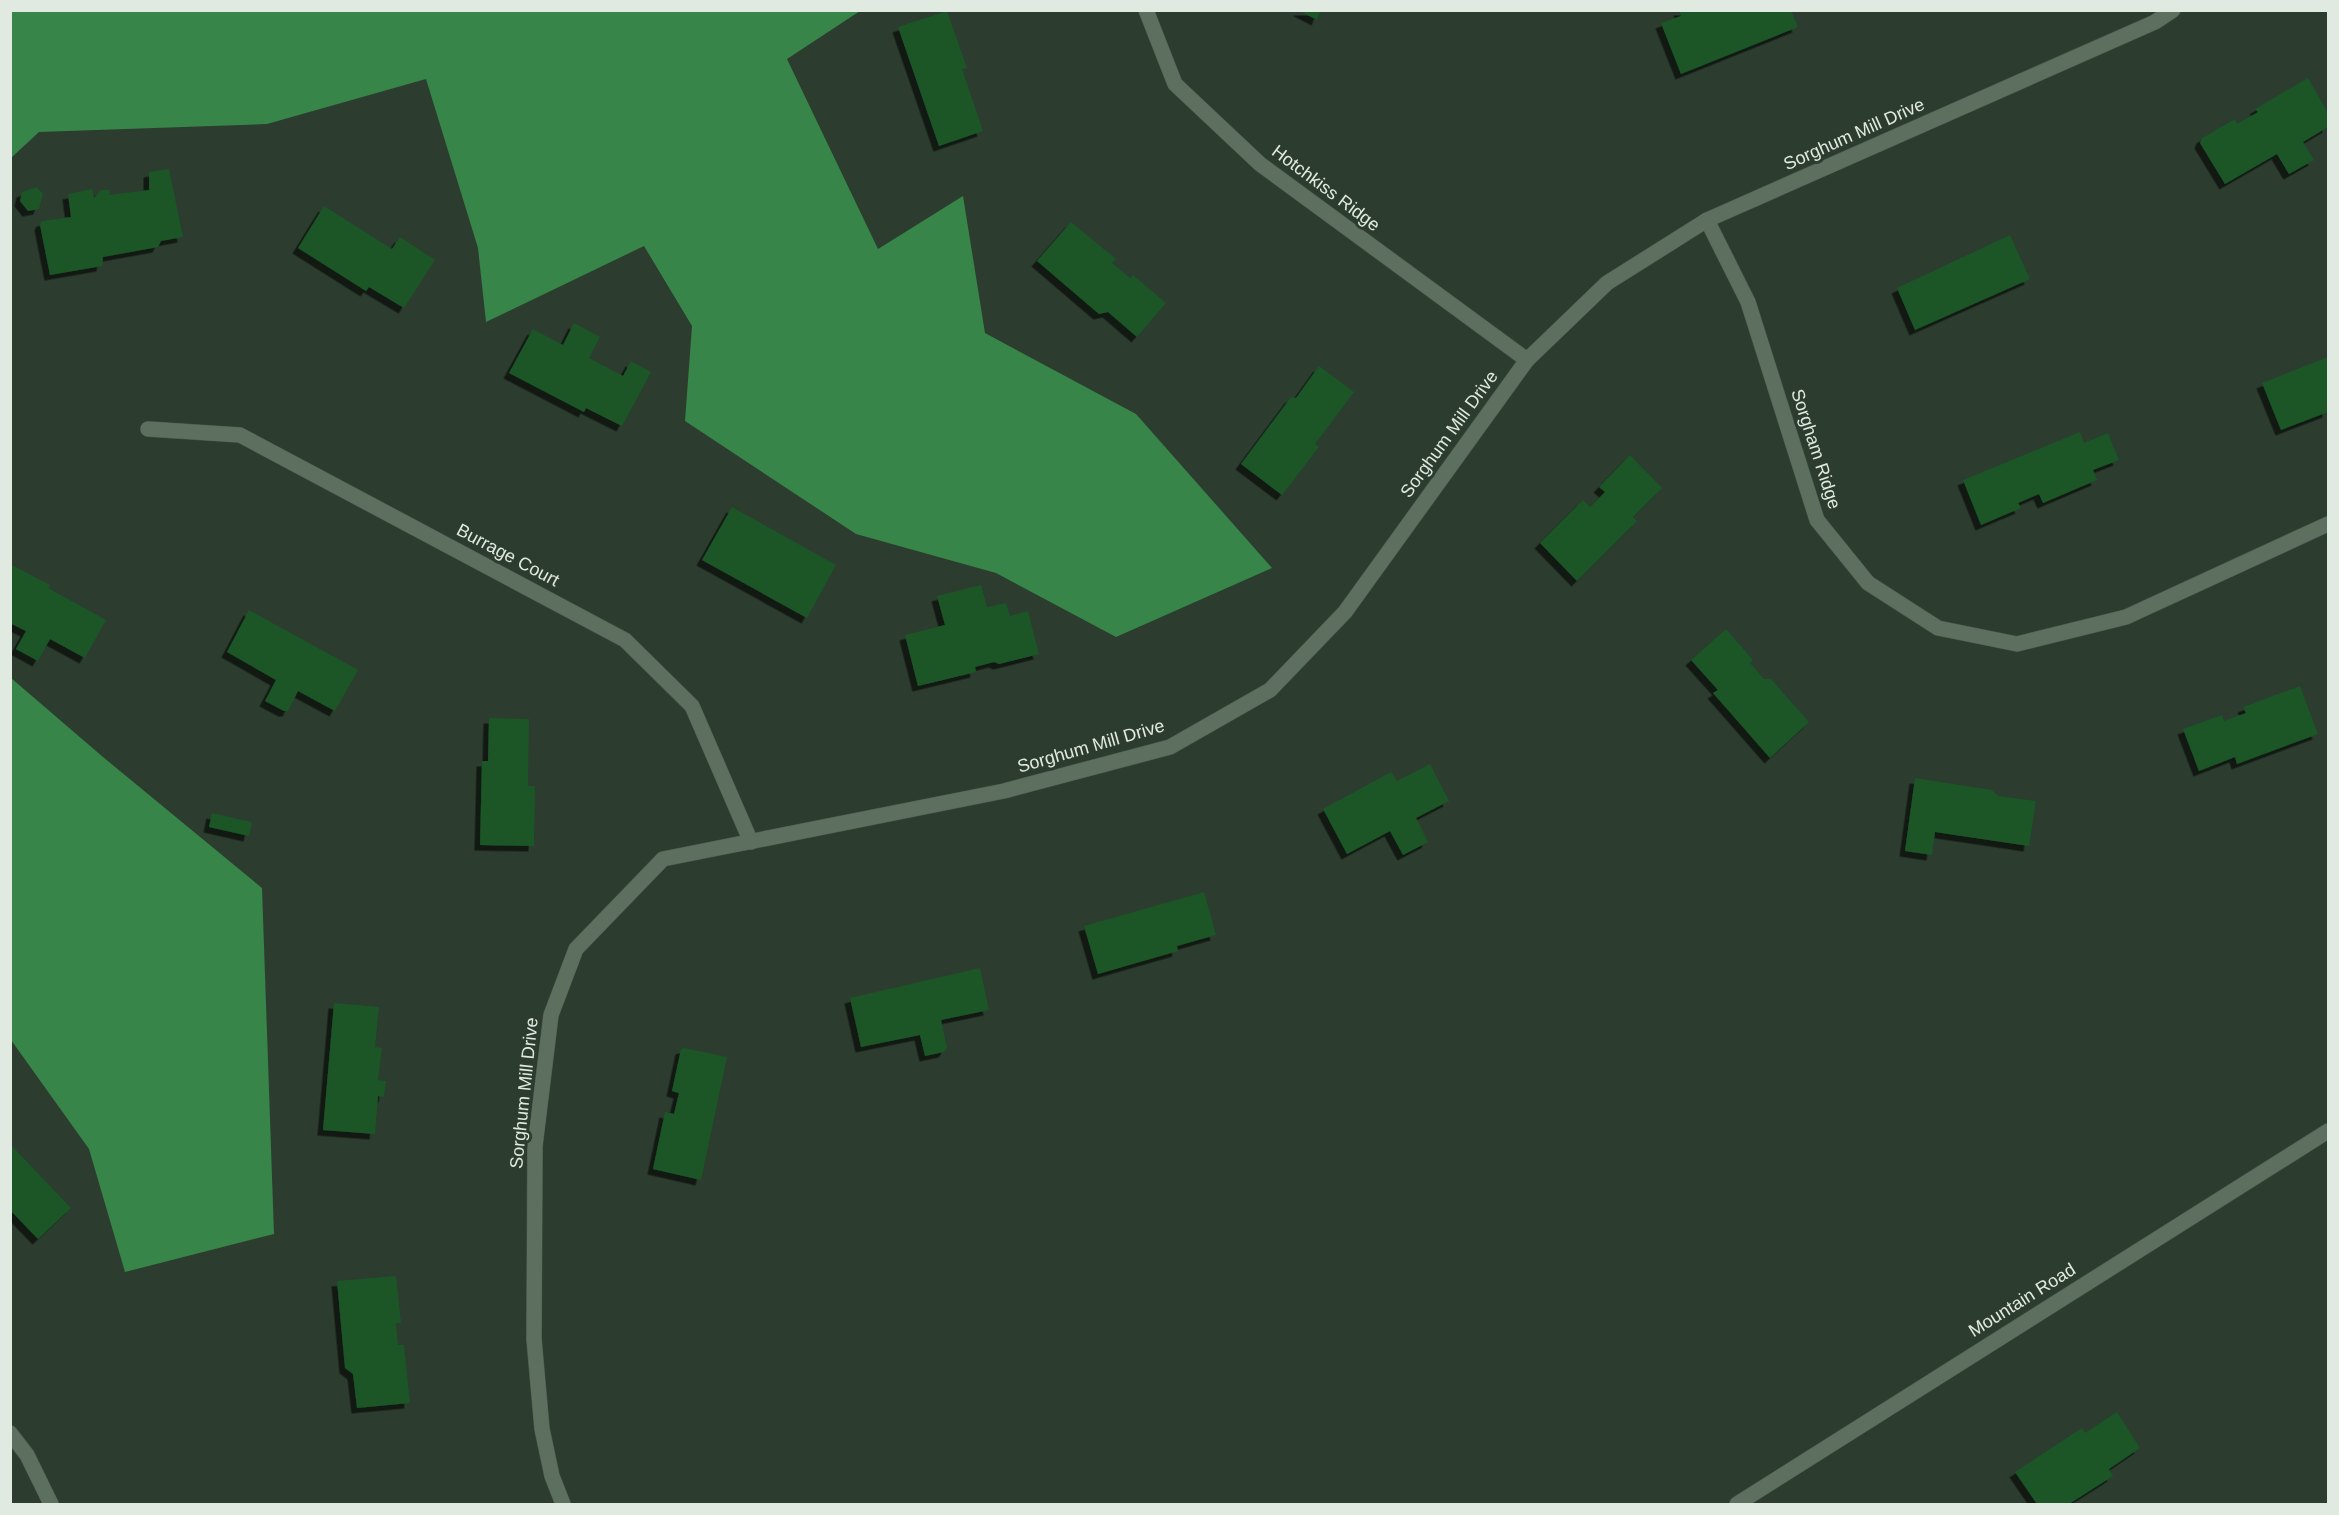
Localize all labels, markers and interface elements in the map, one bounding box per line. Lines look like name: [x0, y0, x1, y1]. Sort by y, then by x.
street label: Sorghum Mill Drive: [1780, 94, 1928, 174]
street label: Hotchkiss Ridge: [1268, 141, 1384, 235]
street label: Sorghum Mill Drive: [1396, 367, 1502, 501]
street label: Sorgham Ridge: [1787, 386, 1845, 512]
street label: Burrage Court: [453, 520, 563, 590]
street label: Sorghum Mill Drive: [1015, 715, 1167, 777]
street label: Sorghum Mill Drive: [506, 1016, 542, 1170]
street label: Mountain Road: [1965, 1259, 2079, 1341]

